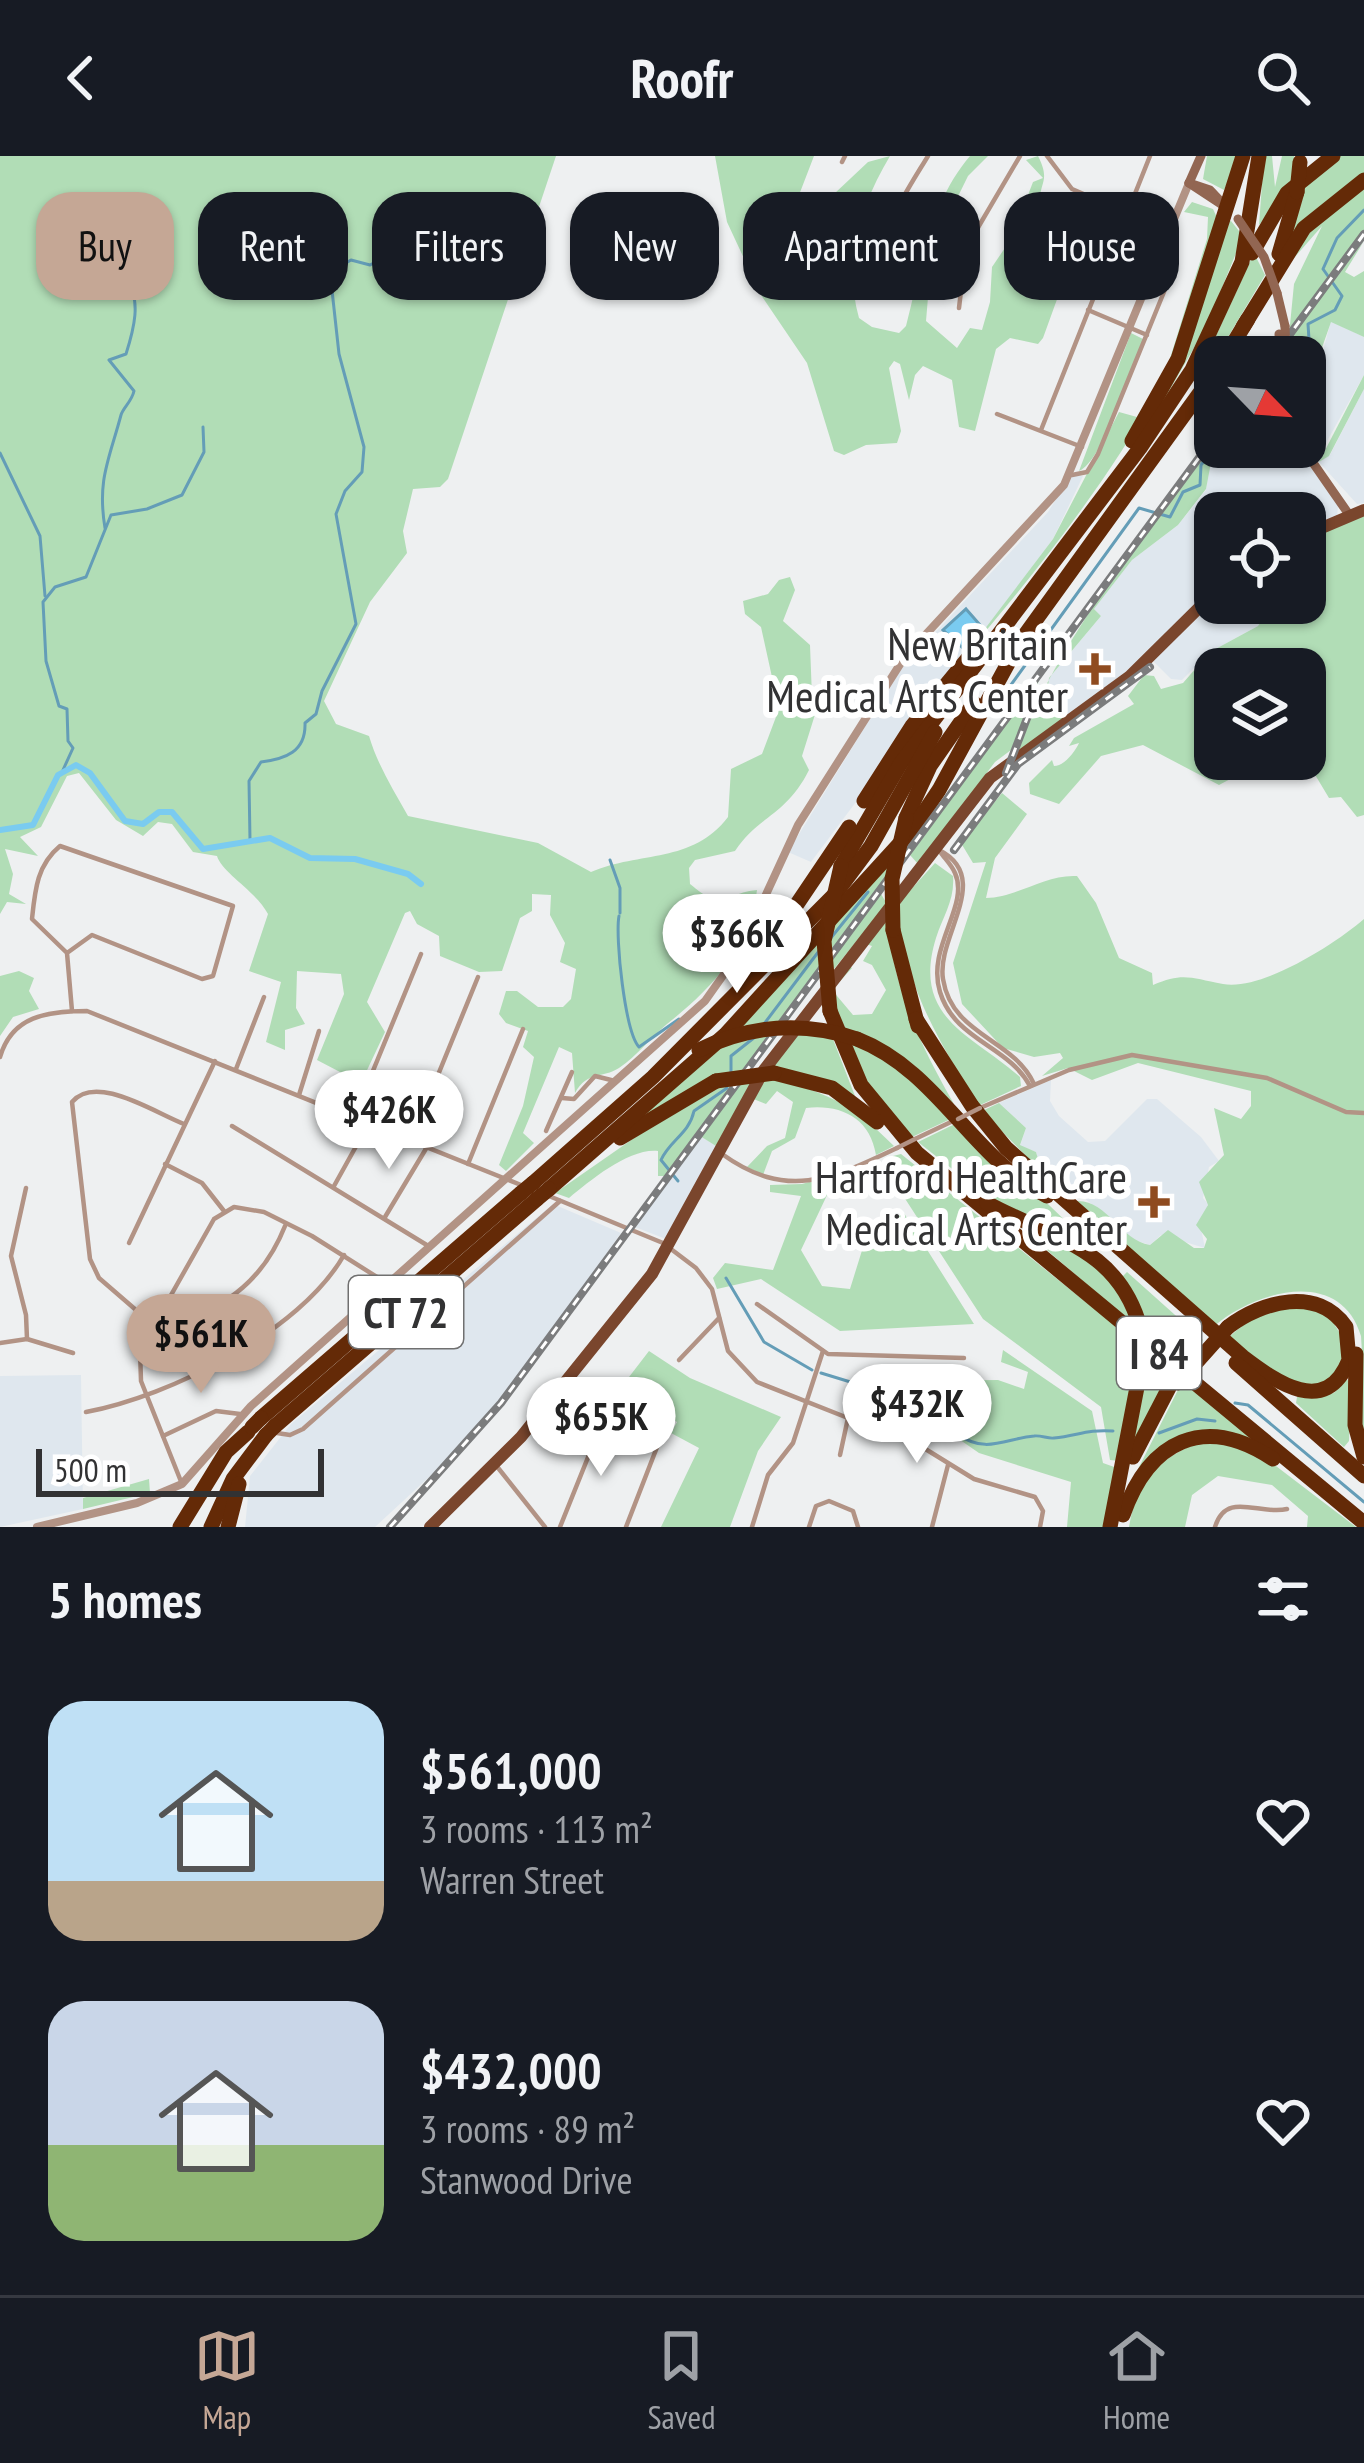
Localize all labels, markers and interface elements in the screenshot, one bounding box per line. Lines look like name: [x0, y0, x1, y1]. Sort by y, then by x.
text: Roofr: [631, 43, 733, 113]
icon: back: [48, 45, 114, 111]
icon: search: [1250, 45, 1316, 111]
chip: Buy: [36, 192, 174, 300]
chip: Rent: [198, 192, 348, 300]
chip: Filters: [372, 192, 546, 300]
chip: New: [570, 192, 719, 300]
chip: Apartment: [743, 192, 980, 300]
chip: House: [1004, 192, 1179, 300]
north arrow: [1194, 336, 1326, 468]
map controls: [1194, 336, 1326, 780]
button: locate: [1194, 492, 1326, 624]
place label: New Britain Medical Arts Center: [766, 614, 1069, 724]
button: layers: [1194, 648, 1326, 780]
marker: New Britain Medical Arts Center: [1079, 653, 1111, 685]
pin: $366K: [653, 894, 821, 996]
text: $366K: [690, 907, 784, 958]
pin: $426K: [305, 1070, 473, 1172]
text: $426K: [342, 1083, 436, 1134]
place label: Hartford HealthCare Medical Arts Center: [815, 1147, 1128, 1257]
marker: Hartford HealthCare Medical Arts Center: [1138, 1186, 1170, 1218]
road number: CT 72: [349, 1276, 463, 1348]
pin: $561K: [117, 1294, 285, 1396]
text: $561K: [154, 1307, 248, 1358]
road number: I 84: [1117, 1317, 1201, 1389]
pin: $432K: [833, 1364, 1001, 1466]
pin: $655K: [517, 1377, 685, 1479]
text: $432K: [870, 1377, 964, 1428]
text: $655K: [554, 1390, 648, 1441]
scale bar: [36, 1443, 324, 1496]
text: 500 m: [54, 1448, 127, 1491]
text: 5 homes: [48, 1566, 202, 1632]
icon: filters: [1250, 1566, 1316, 1632]
text: $561,000: [420, 1737, 602, 1803]
icon: home: [144, 1749, 288, 1893]
icon: heart: [1250, 1788, 1316, 1854]
text: 3 rooms · 113 m²: [420, 1803, 653, 1854]
text: Warren Street: [420, 1854, 604, 1905]
text: $432,000: [420, 2037, 602, 2103]
icon: home: [144, 2049, 288, 2193]
icon: heart: [1250, 2088, 1316, 2154]
text: 3 rooms · 89 m²: [420, 2103, 635, 2154]
text: Stanwood Drive: [420, 2154, 633, 2205]
tab: Map: [194, 2323, 260, 2438]
tab: Saved: [647, 2323, 715, 2438]
tab: Home: [1103, 2323, 1170, 2438]

